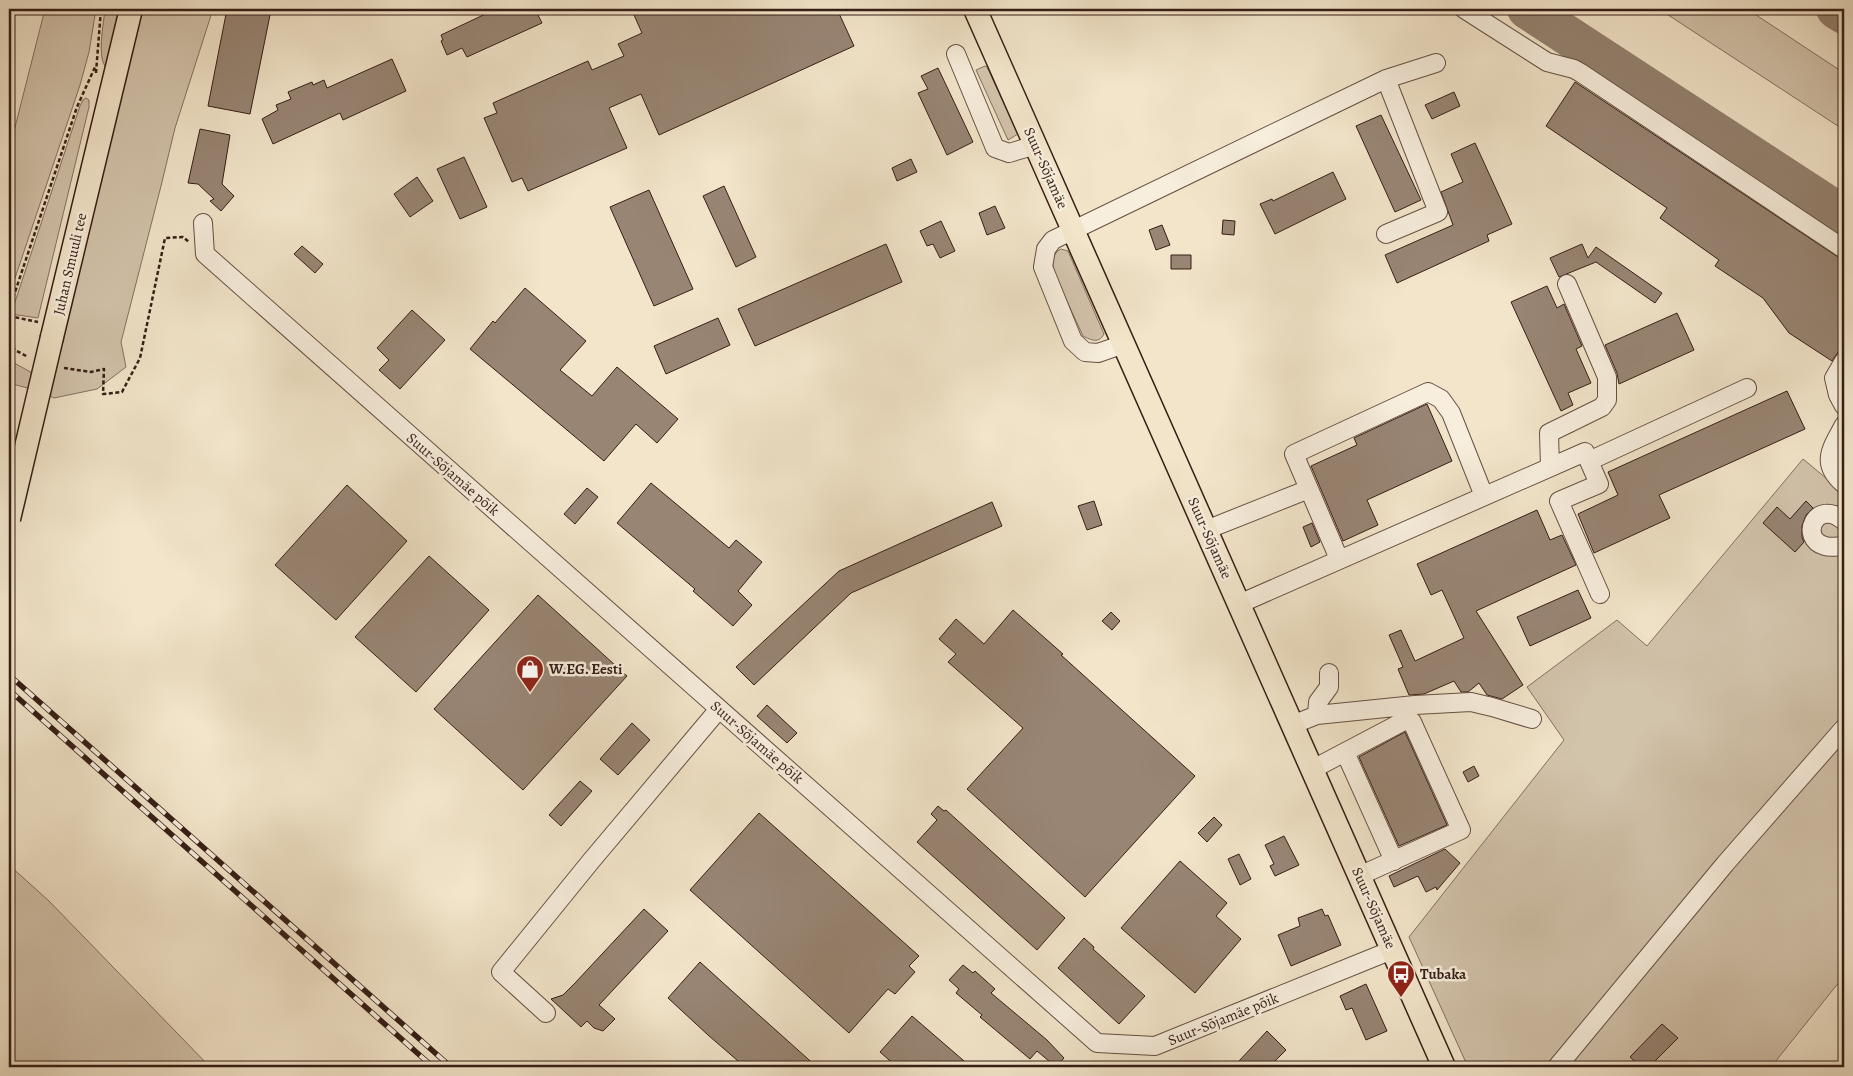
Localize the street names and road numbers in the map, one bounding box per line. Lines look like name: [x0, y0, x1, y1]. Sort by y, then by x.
street label: Suur-Sõjamäe: [1019, 124, 1073, 212]
street label: Juhan Smuuli tee: [48, 211, 92, 317]
street label: Suur-Sõjamäe põik: [402, 428, 504, 520]
street label: Suur-Sõjamäe: [1183, 494, 1237, 582]
street label: Suur-Sõjamäe põik: [706, 696, 808, 788]
street label: Suur-Sõjamäe: [1347, 864, 1401, 952]
street label: Suur-Sõjamäe põik: [1165, 988, 1282, 1050]

